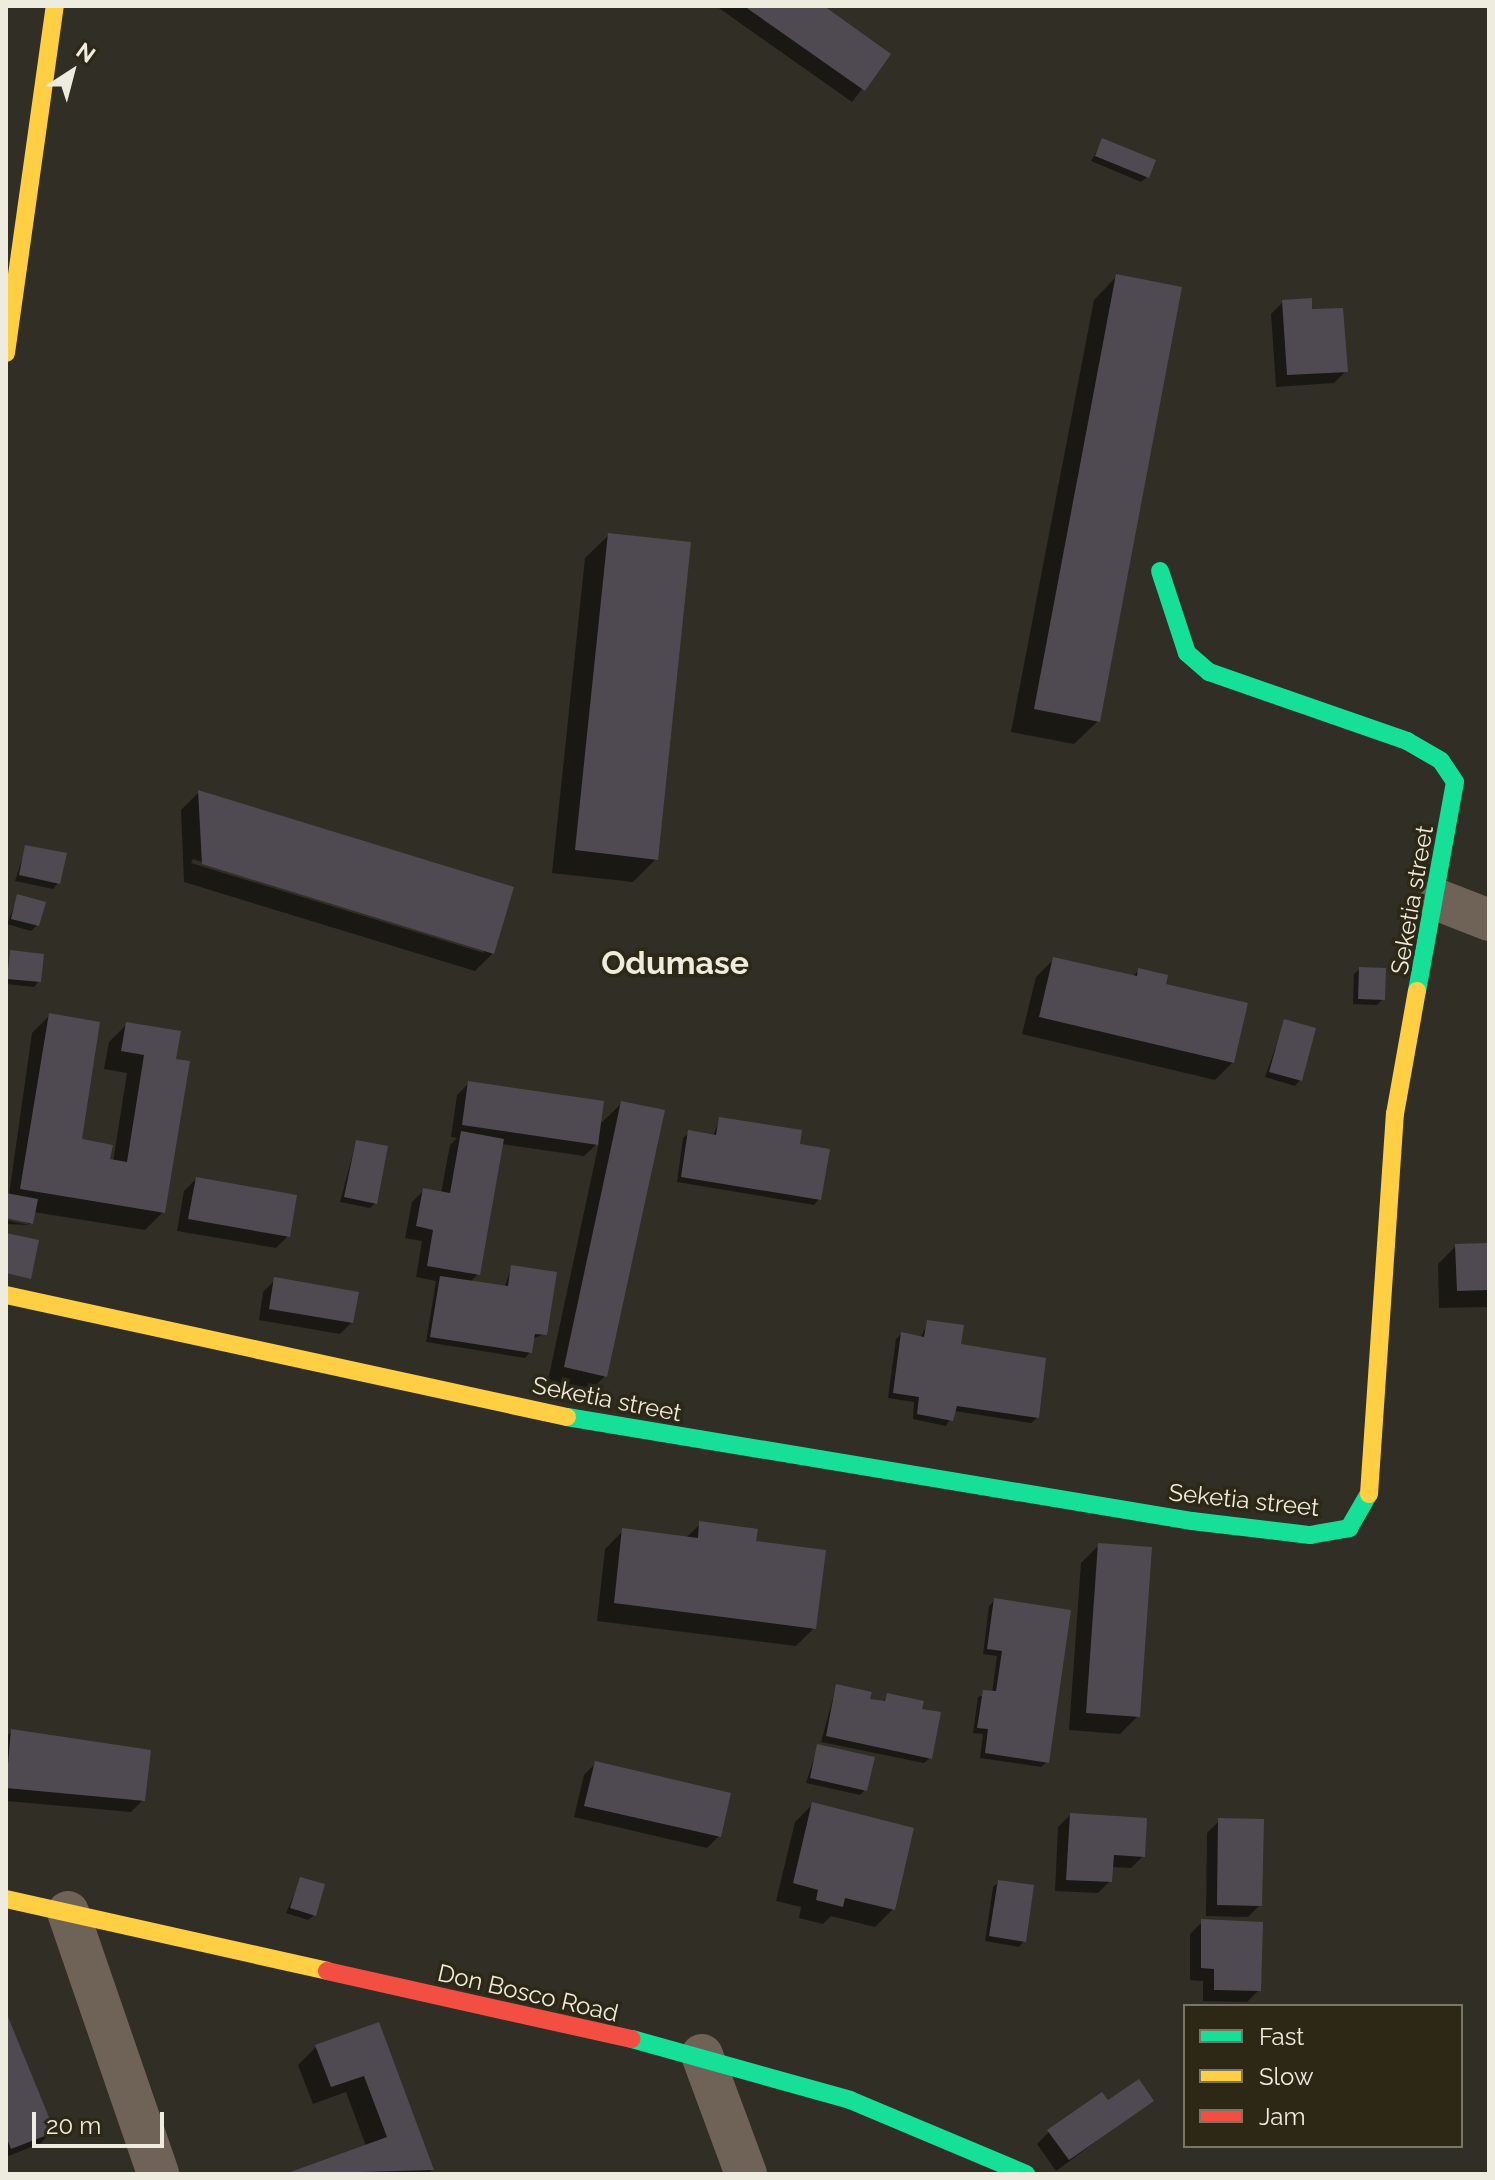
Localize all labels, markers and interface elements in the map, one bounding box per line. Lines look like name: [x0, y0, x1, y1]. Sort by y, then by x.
north arrow: [32, 32, 112, 112]
text: N: [72, 37, 101, 68]
street label: Seketia street: [1385, 823, 1439, 977]
district label: Odumase: [601, 944, 749, 982]
street label: Seketia street: [530, 1370, 684, 1428]
street label: Seketia street: [1167, 1478, 1321, 1522]
street label: Don Bosco Road: [435, 1958, 621, 2028]
legend: [1183, 2004, 1463, 2148]
text: Fast: [1259, 2022, 1304, 2051]
text: Slow: [1259, 2062, 1313, 2091]
scale bar: [36, 2096, 168, 2146]
text: Jam: [1259, 2102, 1305, 2131]
text: 20 m: [46, 2111, 101, 2140]

